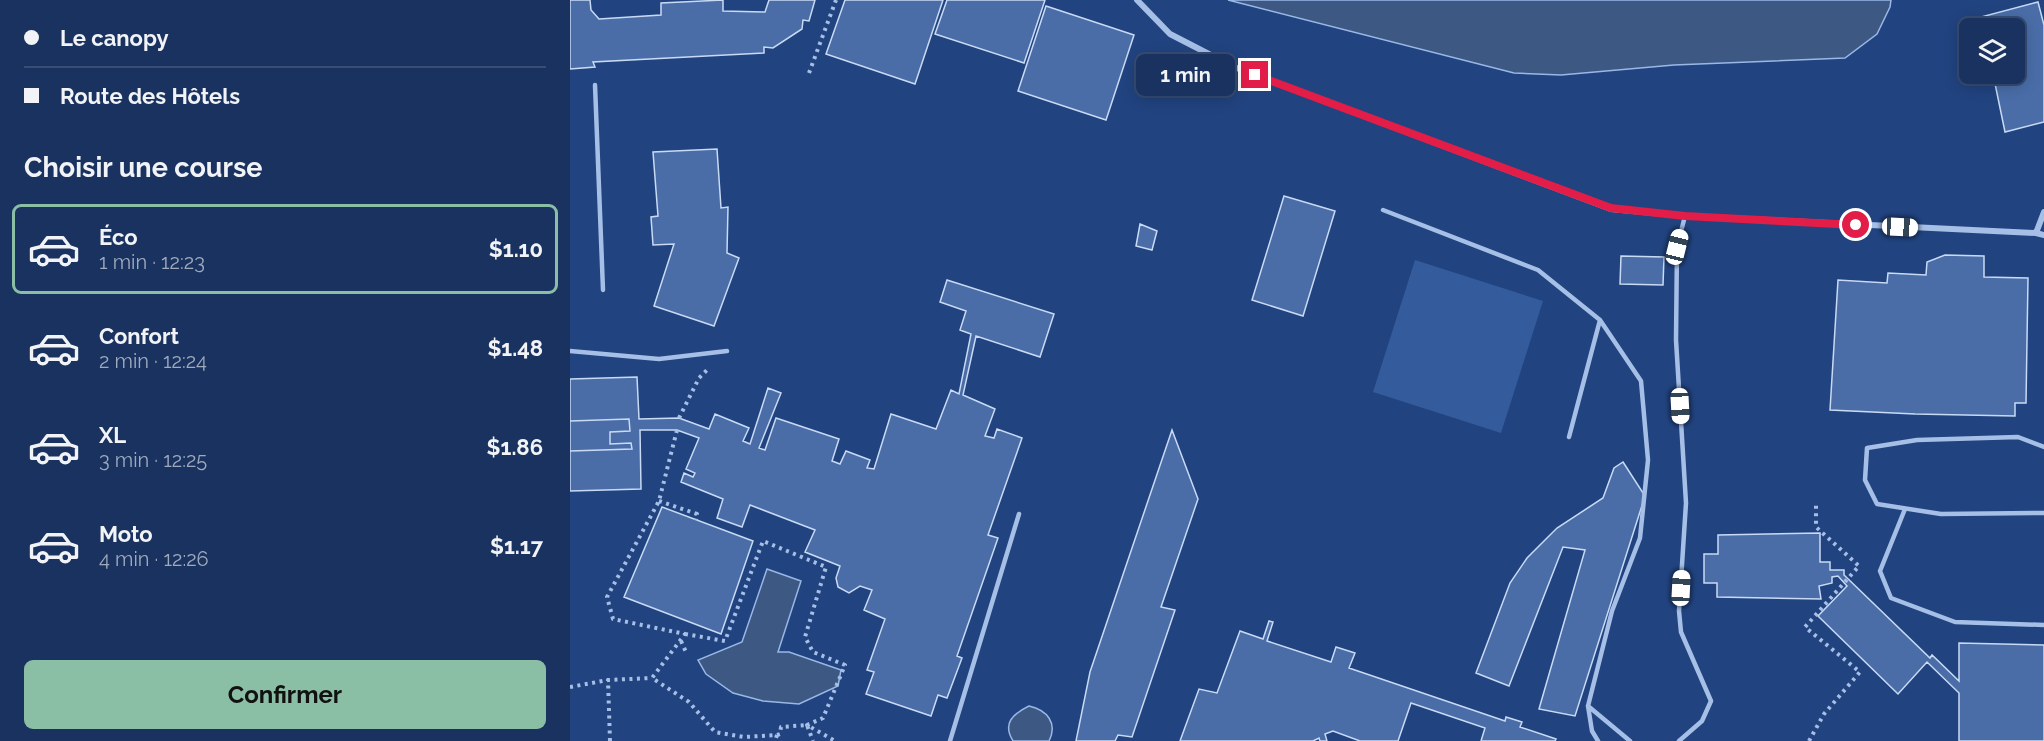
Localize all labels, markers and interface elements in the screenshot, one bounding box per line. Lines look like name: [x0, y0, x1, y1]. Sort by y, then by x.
map controls: [1959, 18, 2025, 84]
button: layers: [1959, 18, 2025, 84]
text: Le canopy: [60, 25, 169, 51]
callout: 1 min: [1135, 54, 1234, 96]
route end: [1241, 61, 1268, 88]
text: 1 min: [1160, 63, 1211, 87]
text: Route des Hôtels: [60, 83, 240, 109]
text: Choisir une course: [24, 152, 262, 183]
route start: [1842, 211, 1869, 238]
car: [1882, 217, 1918, 237]
icon: car: [27, 222, 81, 276]
text: Éco: [99, 224, 138, 250]
car: [1664, 227, 1690, 267]
text: $1.10: [489, 236, 543, 262]
text: 1 min · 12:23: [99, 250, 205, 274]
icon: car: [27, 321, 81, 375]
text: Confort: [99, 323, 179, 349]
text: $1.48: [487, 335, 543, 361]
text: 2 min · 12:24: [99, 349, 207, 373]
car: [1670, 388, 1690, 424]
icon: car: [27, 420, 81, 474]
text: XL: [99, 422, 126, 448]
text: $1.86: [487, 434, 543, 460]
text: 3 min · 12:25: [99, 448, 207, 472]
icon: car: [27, 519, 81, 573]
text: Moto: [99, 521, 153, 547]
text: $1.17: [490, 533, 543, 559]
text: 4 min · 12:26: [99, 547, 209, 571]
car: [1671, 570, 1691, 606]
button: Confirmer: [24, 660, 546, 729]

